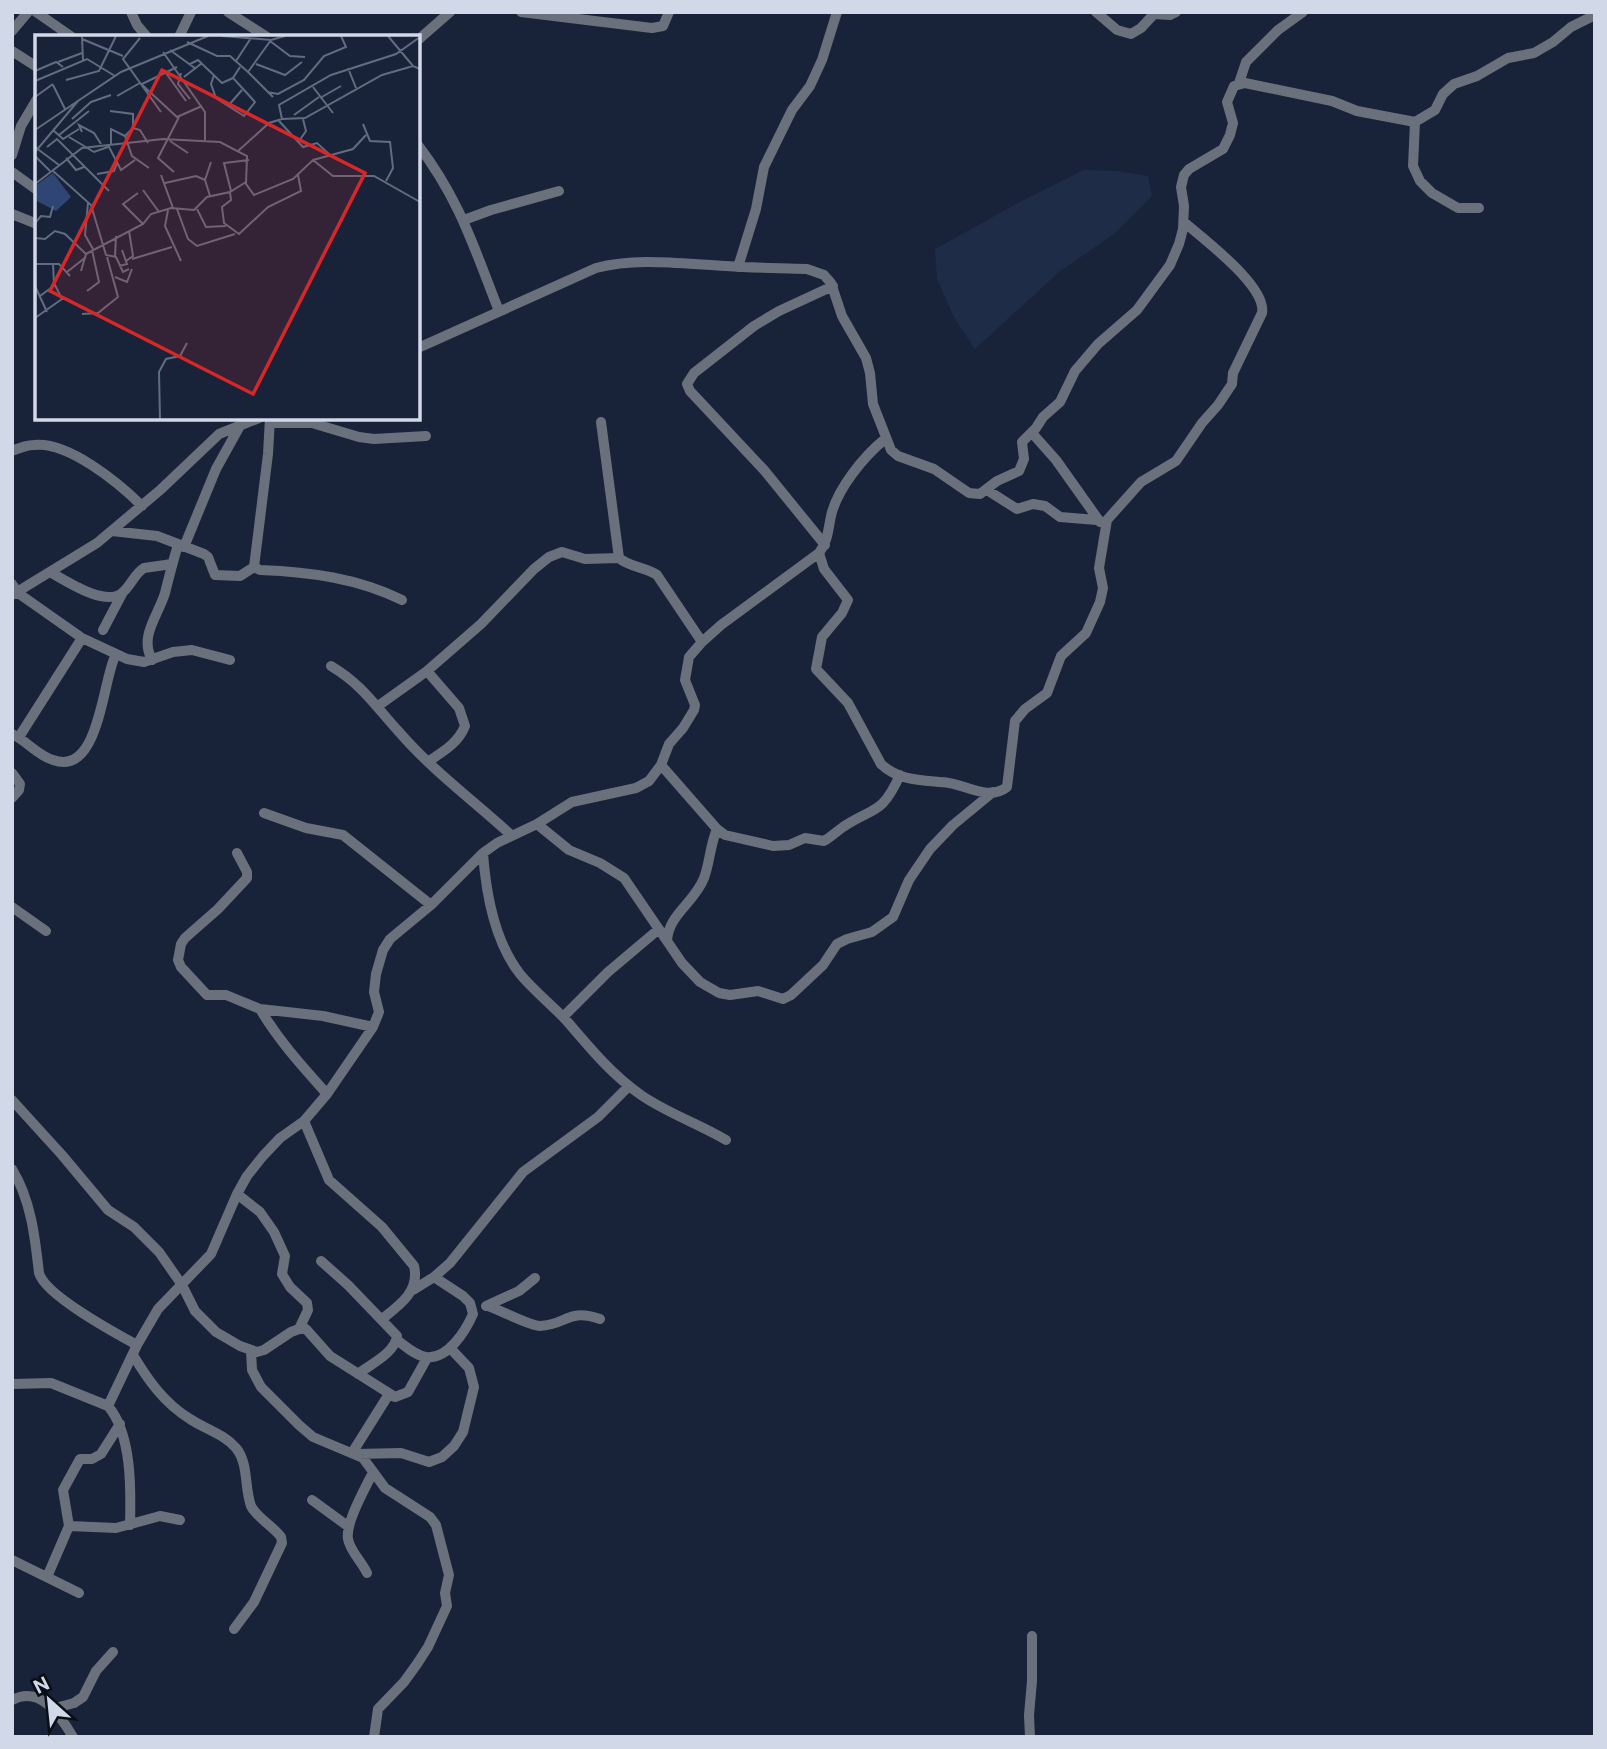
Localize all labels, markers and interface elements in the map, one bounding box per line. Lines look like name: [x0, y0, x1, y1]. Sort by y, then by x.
inset map: [35, 35, 420, 420]
north arrow: [14, 1665, 84, 1735]
text: N: [30, 1672, 53, 1698]

